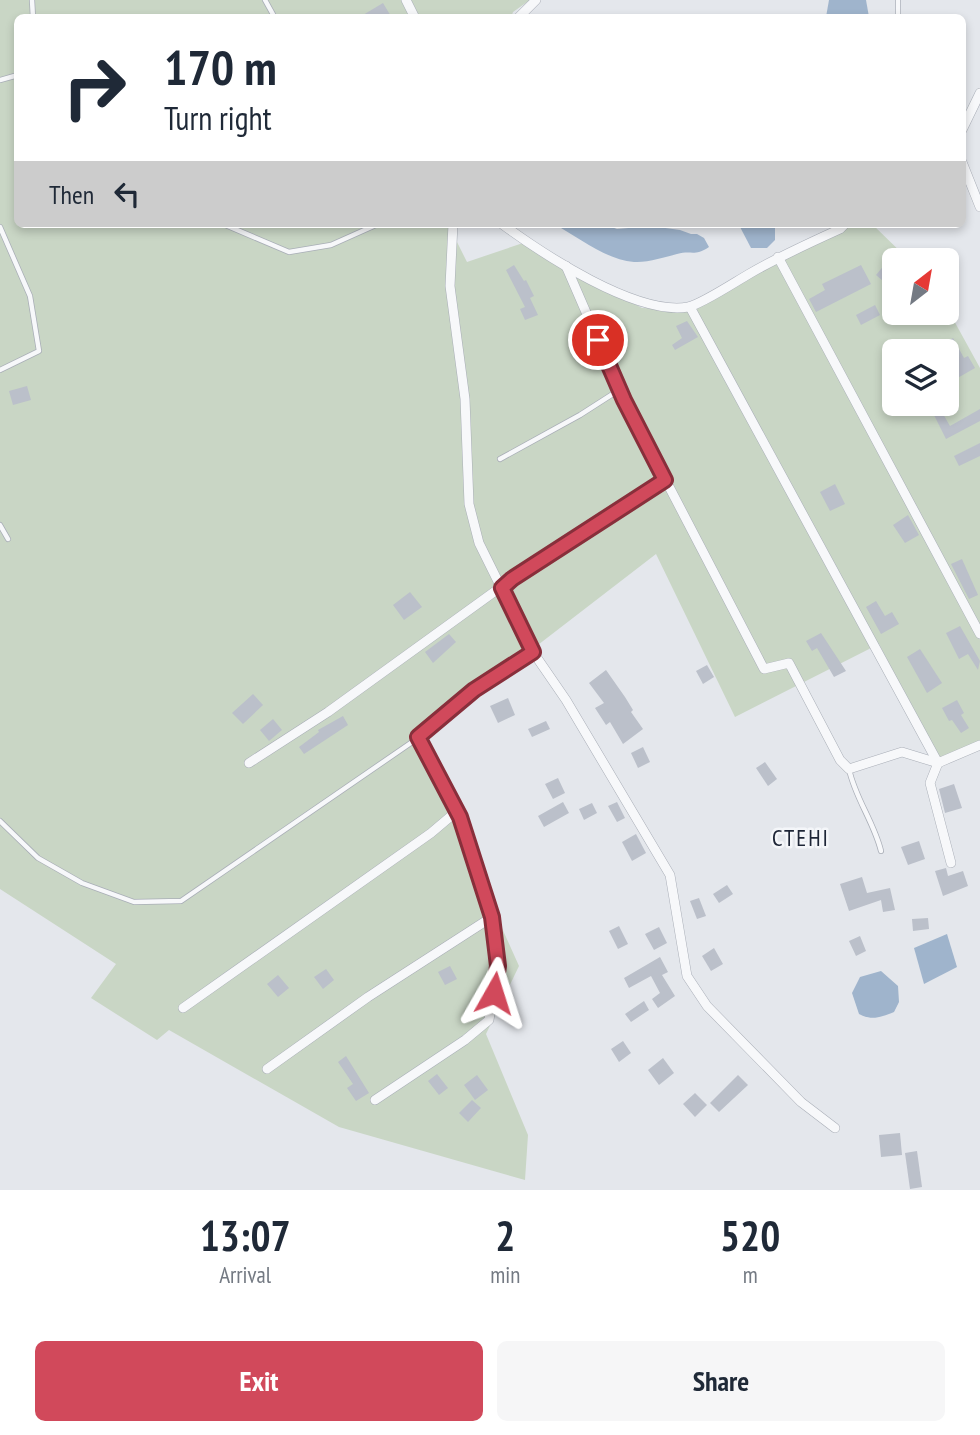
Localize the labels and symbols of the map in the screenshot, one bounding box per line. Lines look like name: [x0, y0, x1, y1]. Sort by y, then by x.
north arrow: [882, 248, 959, 326]
pin: [568, 310, 628, 370]
district label: СТЕНІ: [772, 823, 830, 852]
position arrow: [457, 956, 531, 1030]

